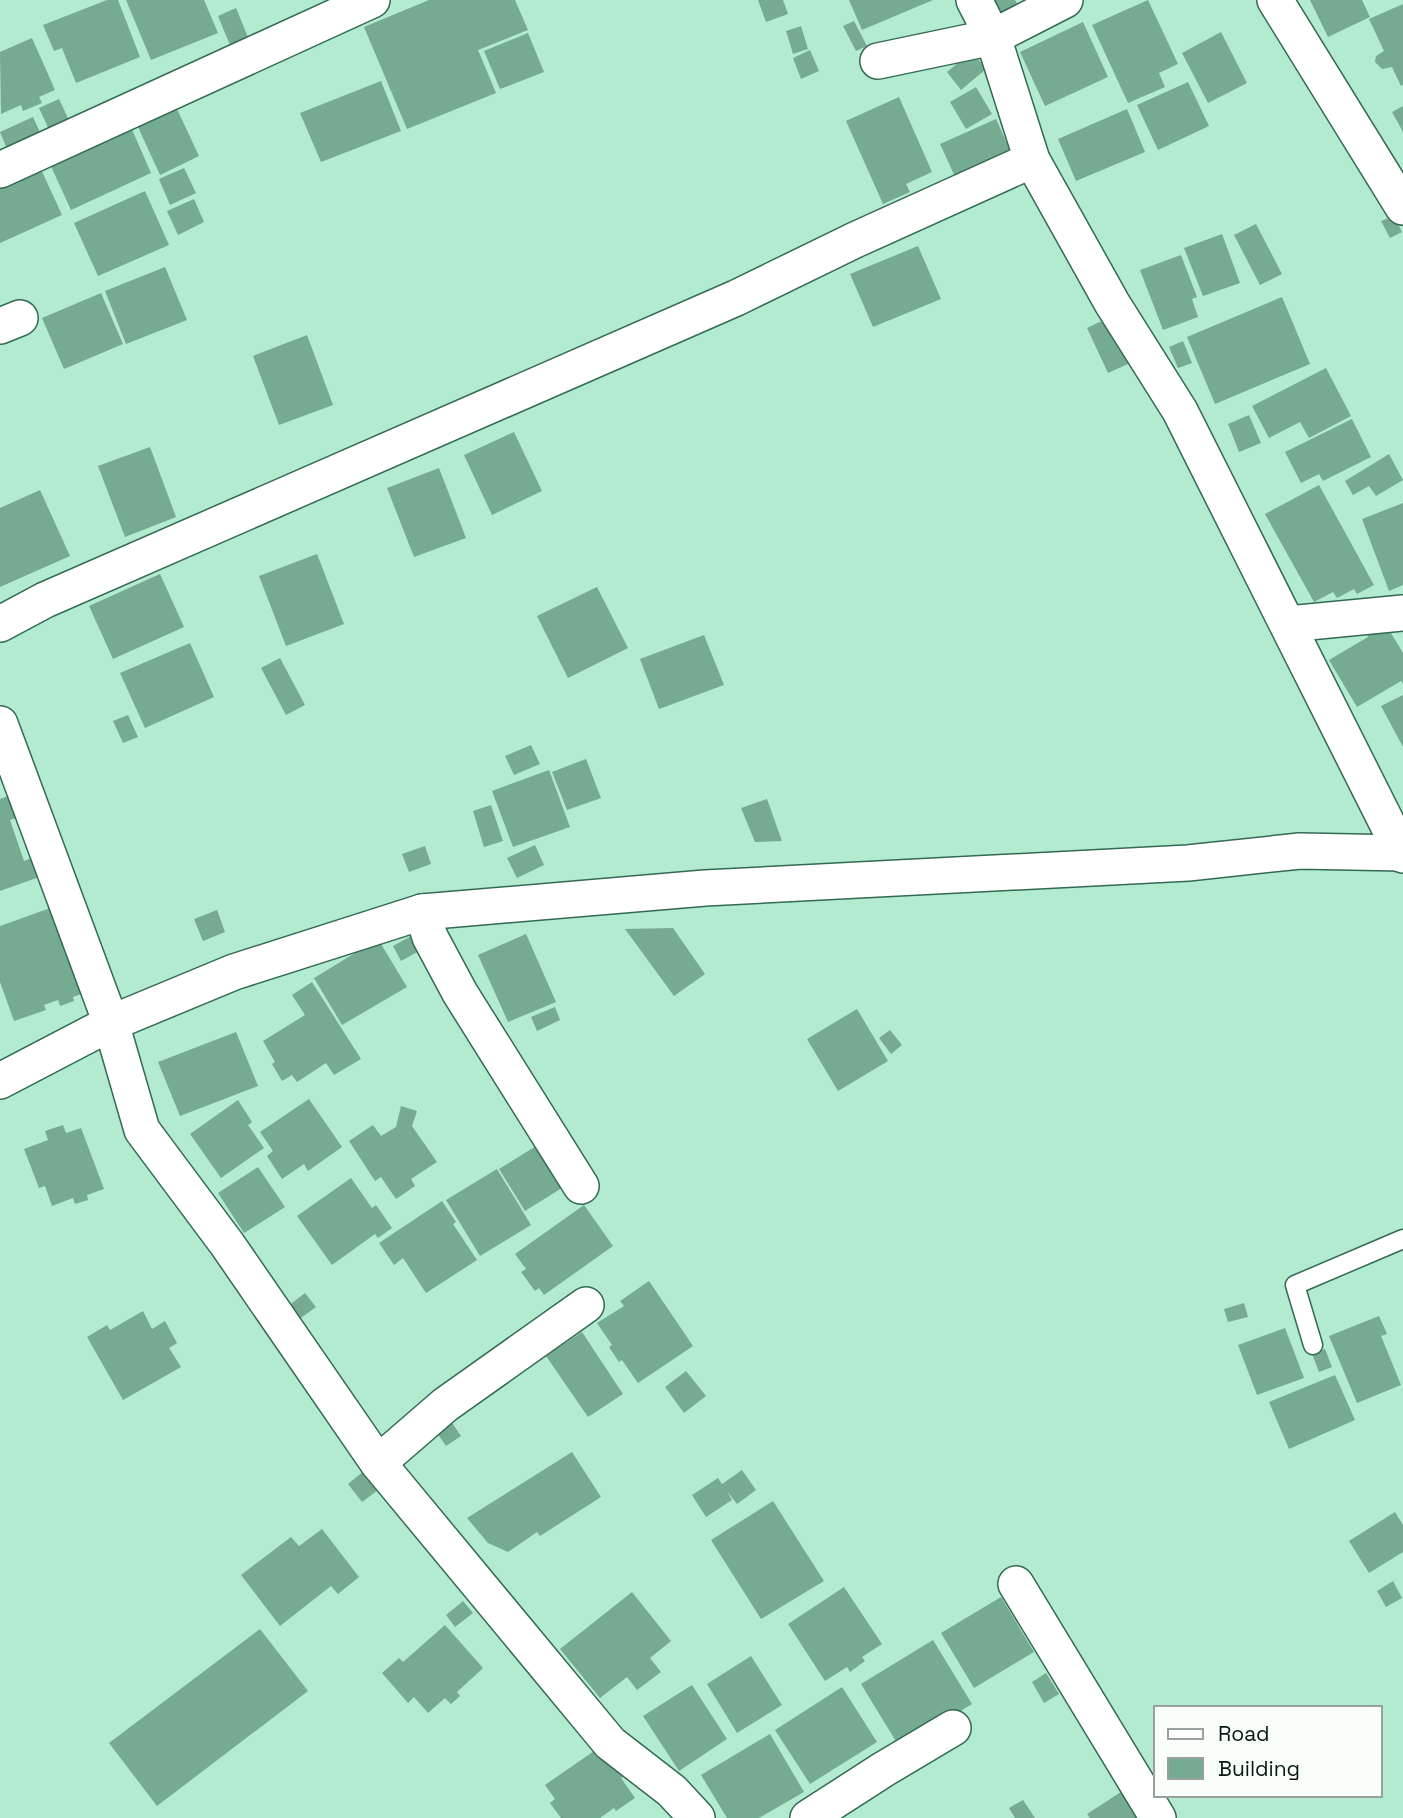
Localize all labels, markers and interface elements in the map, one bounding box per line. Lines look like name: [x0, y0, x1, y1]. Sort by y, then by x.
legend: [1154, 1706, 1382, 1797]
text: Road: [1218, 1720, 1270, 1747]
text: Building: [1218, 1755, 1300, 1782]

